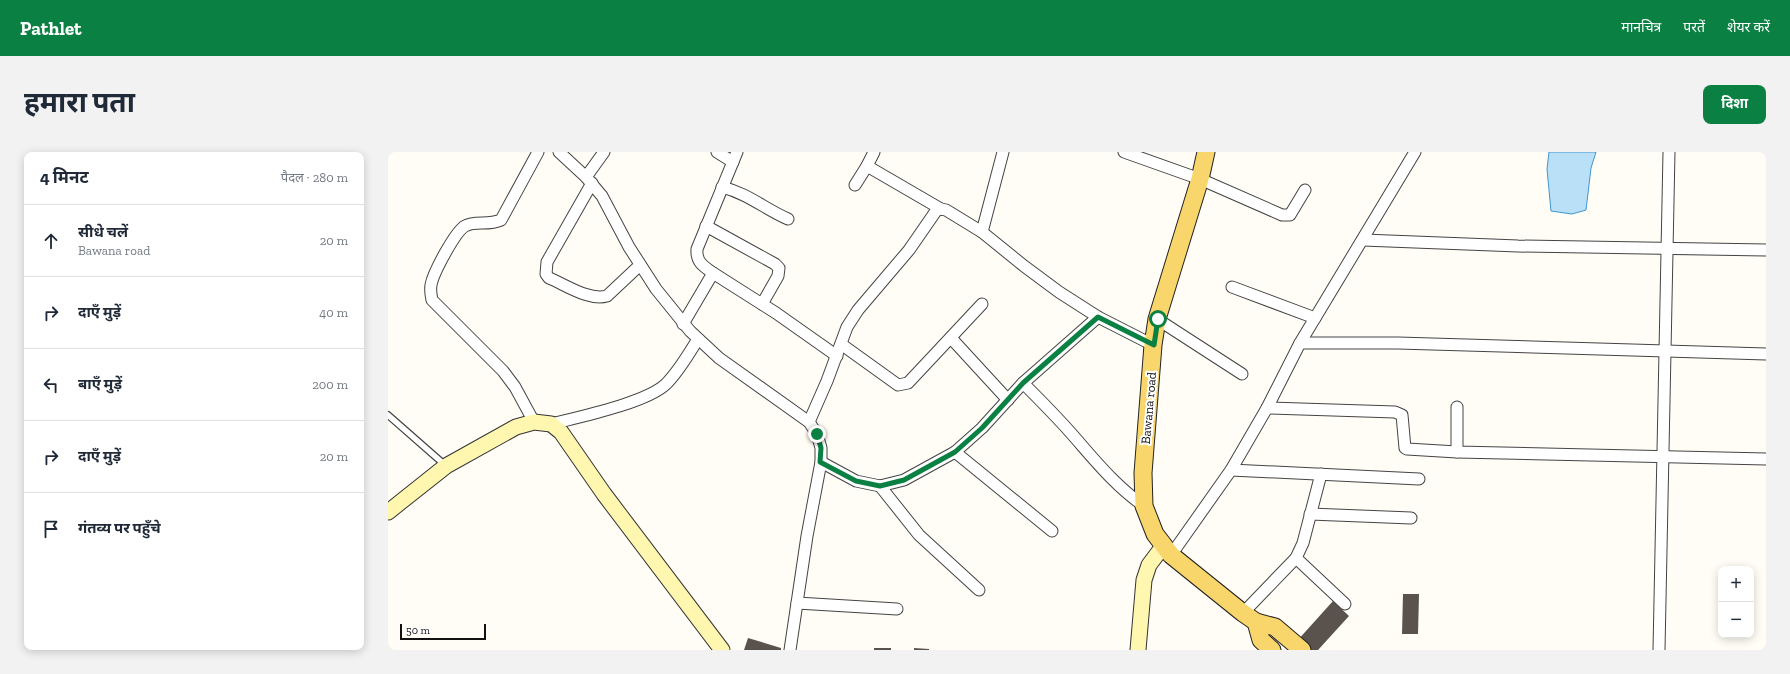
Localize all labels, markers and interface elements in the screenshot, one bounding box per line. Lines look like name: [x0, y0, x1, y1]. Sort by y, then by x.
text: Pathlet: [20, 17, 82, 40]
text: मानचित्र: [1621, 19, 1661, 36]
text: परतें: [1683, 19, 1705, 36]
text: शेयर करें: [1727, 19, 1770, 36]
button: दिशा: [1703, 85, 1766, 124]
text: हमारा पता: [24, 86, 135, 119]
text: 4 मिनट: [40, 167, 89, 187]
text: पैदल · 280 m: [281, 170, 348, 185]
text: सीधे चलें: [78, 223, 128, 241]
icon: ahead: [40, 230, 62, 252]
text: 20 m: [320, 233, 348, 248]
text: Bawana road: [78, 243, 150, 258]
icon: right: [40, 302, 62, 324]
text: दाएँ मुड़ें: [78, 303, 121, 321]
text: 40 m: [319, 305, 348, 320]
route start: [1149, 310, 1167, 328]
street label: Bawana road: [1138, 371, 1159, 445]
icon: left: [40, 374, 62, 396]
text: बाएँ मुड़ें: [78, 375, 122, 393]
text: 200 m: [312, 377, 348, 392]
route end: [808, 425, 826, 443]
icon: right: [40, 446, 62, 468]
text: दाएँ मुड़ें: [78, 447, 121, 465]
text: 20 m: [320, 449, 348, 464]
icon: arrive: [40, 518, 62, 540]
text: गंतव्य पर पहुँचे: [78, 519, 161, 537]
map controls: [1718, 566, 1754, 638]
button: +: [1718, 566, 1754, 602]
button: −: [1718, 602, 1754, 638]
scale bar: [400, 622, 486, 641]
text: 50 m: [406, 624, 430, 637]

